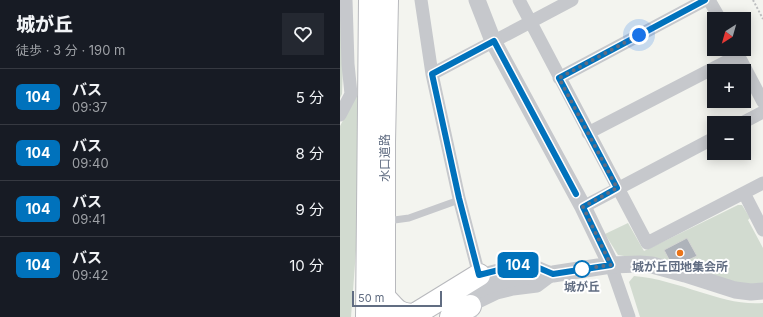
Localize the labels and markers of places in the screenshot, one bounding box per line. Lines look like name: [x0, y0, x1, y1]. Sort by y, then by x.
marker: 城が丘団地集会所: [675, 248, 685, 258]
place label: 城が丘団地集会所: [632, 259, 728, 274]
marker: 城が丘: [573, 260, 591, 278]
place label: 城が丘: [564, 279, 600, 294]

